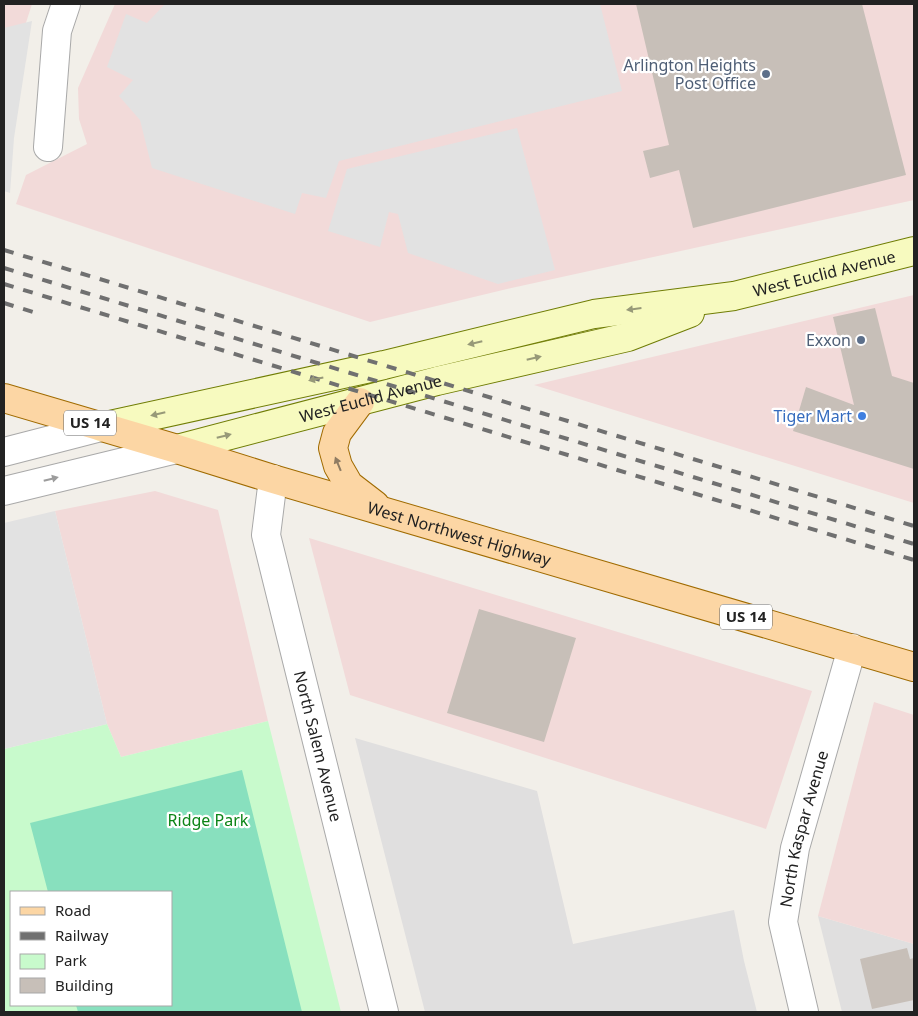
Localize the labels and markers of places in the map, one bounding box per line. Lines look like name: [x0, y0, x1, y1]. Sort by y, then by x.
place label: Arlington Heights Post Office: [624, 54, 756, 94]
marker: Arlington Heights Post Office: [760, 68, 772, 80]
place label: Exxon: [806, 329, 851, 351]
marker: Exxon: [855, 334, 867, 346]
place label: Tiger Mart: [773, 405, 852, 427]
marker: Tiger Mart: [856, 410, 868, 422]

